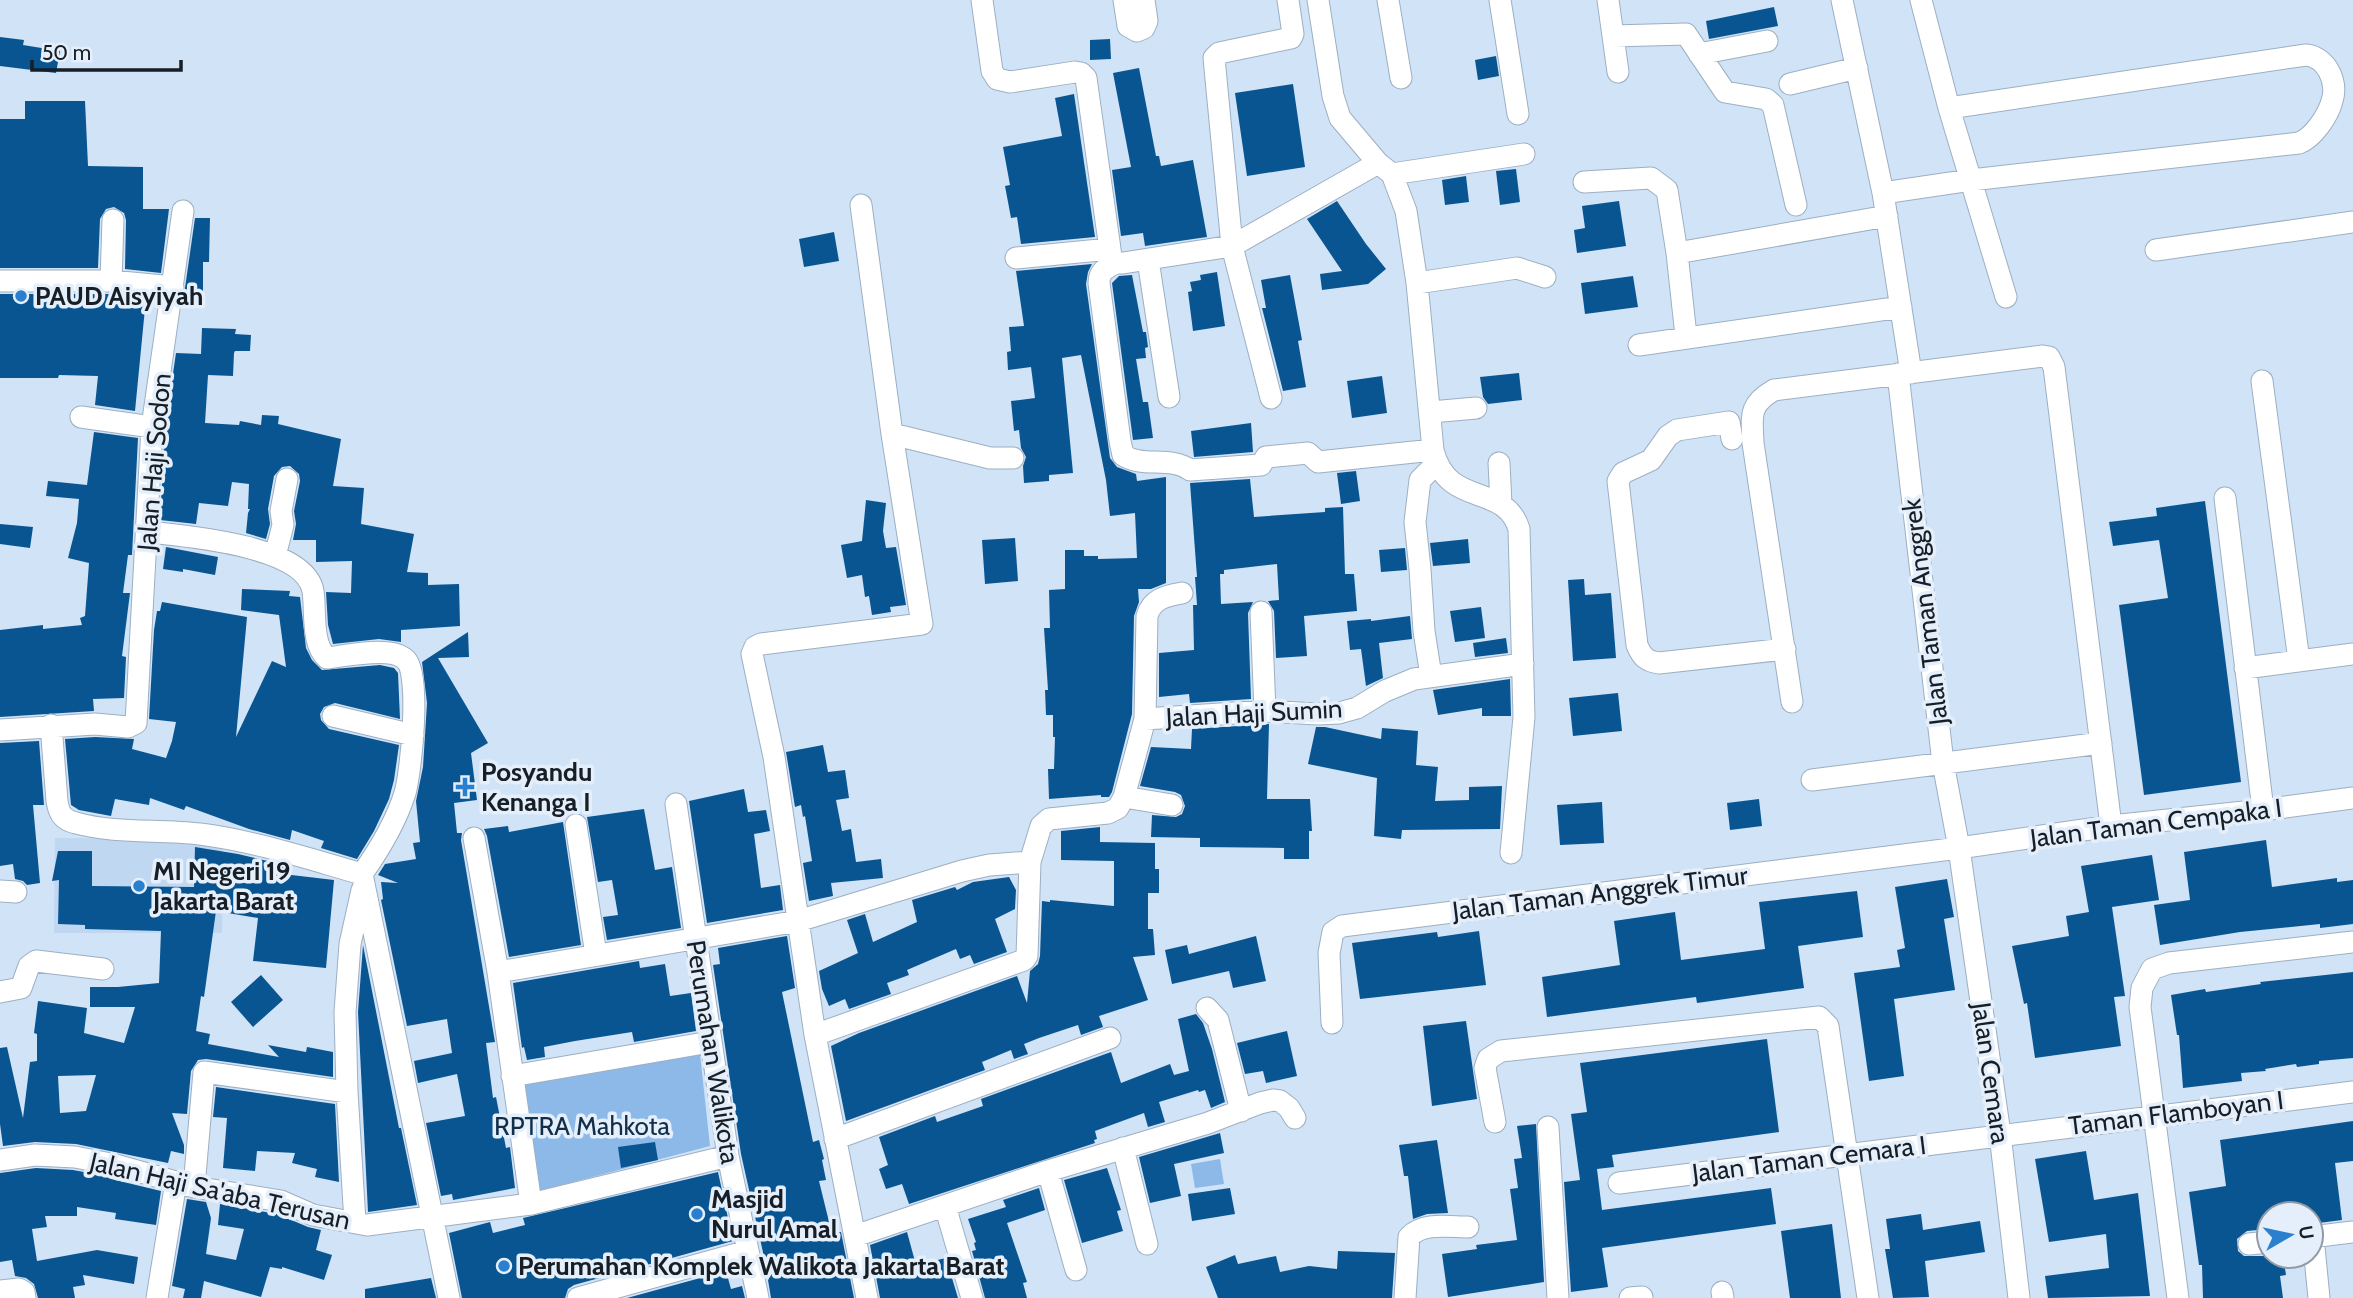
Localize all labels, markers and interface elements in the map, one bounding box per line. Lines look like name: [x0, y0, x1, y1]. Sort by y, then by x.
scale bar: [32, 28, 180, 72]
text: 50 m: [42, 40, 91, 65]
place label: PAUD Aisyiyah: [35, 280, 203, 312]
marker: PAUD Aisyiyah: [13, 288, 29, 304]
street label: Jalan Haji Sodon: [130, 372, 178, 553]
street label: Jalan Taman Anggrek: [1895, 497, 1955, 728]
street label: Jalan Haji Sumin: [1164, 692, 1343, 734]
place label: Posyandu Kenanga I: [481, 756, 592, 818]
marker: Posyandu Kenanga I: [455, 777, 475, 797]
street label: Jalan Taman Cempaka I: [2027, 792, 2284, 854]
place label: MI Negeri 19 Jakarta Barat: [152, 855, 294, 917]
street label: Jalan Taman Anggrek Timur: [1450, 859, 1750, 927]
marker: MI Negeri 19 Jakarta Barat: [131, 878, 147, 894]
street label: Perumahan Walikota: [680, 938, 747, 1167]
street label: Jalan Cemara: [1965, 999, 2017, 1146]
street label: Taman Flamboyan I: [2067, 1084, 2285, 1142]
park label: RPTRA Mahkota: [494, 1110, 670, 1142]
street label: Jalan Taman Cemara I: [1689, 1129, 1928, 1189]
street label: Jalan Haji Sa'aba Terusan: [86, 1145, 353, 1237]
place label: Masjid Nurul Amal: [711, 1183, 838, 1245]
north arrow: [2255, 1200, 2325, 1270]
marker: Masjid Nurul Amal: [689, 1206, 705, 1222]
text: U: [2294, 1224, 2319, 1241]
place label: Perumahan Komplek Walikota Jakarta Barat: [518, 1250, 1005, 1282]
marker: Perumahan Komplek Walikota Jakarta Barat: [496, 1258, 512, 1274]

